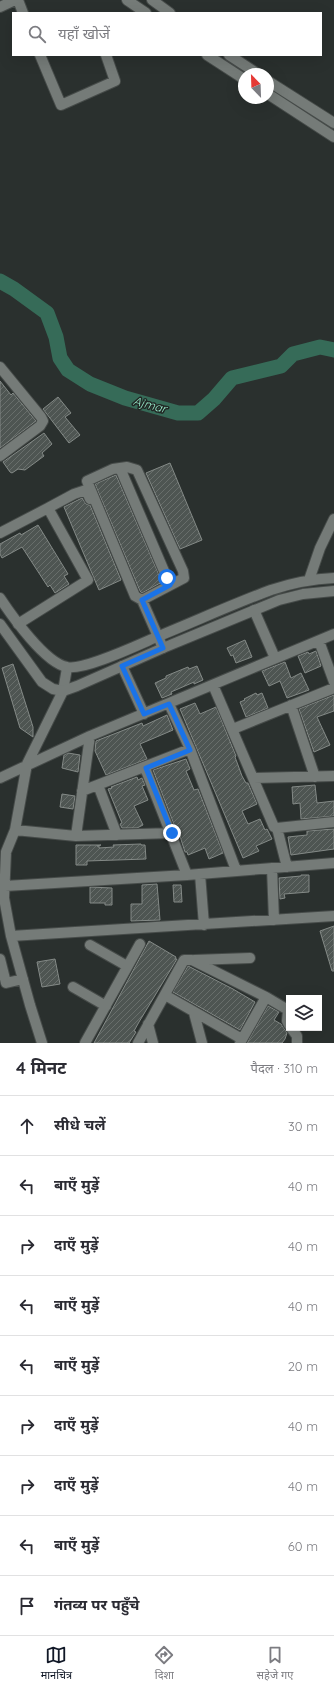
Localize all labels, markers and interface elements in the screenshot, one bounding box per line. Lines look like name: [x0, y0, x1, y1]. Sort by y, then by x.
search box: [12, 12, 322, 56]
icon: search: [26, 23, 48, 45]
text: यहाँ खोजें: [58, 24, 110, 43]
north arrow: [238, 68, 274, 104]
water label: Ajmar: [132, 393, 170, 416]
route start: [158, 569, 176, 587]
route end: [163, 824, 181, 842]
map controls: [286, 995, 322, 1031]
button: layers: [286, 995, 322, 1031]
text: 4 मिनट: [16, 1057, 66, 1078]
text: पैदल · 310 m: [251, 1060, 318, 1076]
icon: ahead: [16, 1115, 38, 1137]
text: सीधे चलें: [54, 1115, 105, 1134]
text: 30 m: [288, 1118, 318, 1134]
icon: left: [16, 1175, 38, 1197]
text: बाएँ मुड़ें: [54, 1175, 99, 1194]
text: 40 m: [288, 1178, 318, 1194]
icon: right: [16, 1235, 38, 1257]
text: दाएँ मुड़ें: [54, 1235, 98, 1254]
text: 40 m: [288, 1238, 318, 1254]
icon: left: [16, 1295, 38, 1317]
text: बाएँ मुड़ें: [54, 1295, 99, 1314]
text: 40 m: [288, 1298, 318, 1314]
icon: left: [16, 1355, 38, 1377]
text: बाएँ मुड़ें: [54, 1355, 99, 1374]
text: 20 m: [288, 1358, 318, 1374]
icon: right: [16, 1415, 38, 1437]
text: दाएँ मुड़ें: [54, 1415, 98, 1434]
text: 40 m: [288, 1418, 318, 1434]
icon: right: [16, 1475, 38, 1497]
text: दाएँ मुड़ें: [54, 1475, 98, 1494]
text: 40 m: [288, 1478, 318, 1494]
icon: left: [16, 1535, 38, 1557]
text: बाएँ मुड़ें: [54, 1535, 99, 1554]
text: 60 m: [288, 1538, 318, 1554]
icon: arrive: [16, 1595, 38, 1617]
text: गंतव्य पर पहुँचे: [54, 1595, 140, 1614]
tab: मानचित्र: [41, 1644, 72, 1683]
tab: दिशा: [153, 1644, 175, 1683]
tab: सहेजे गए: [257, 1644, 293, 1683]

